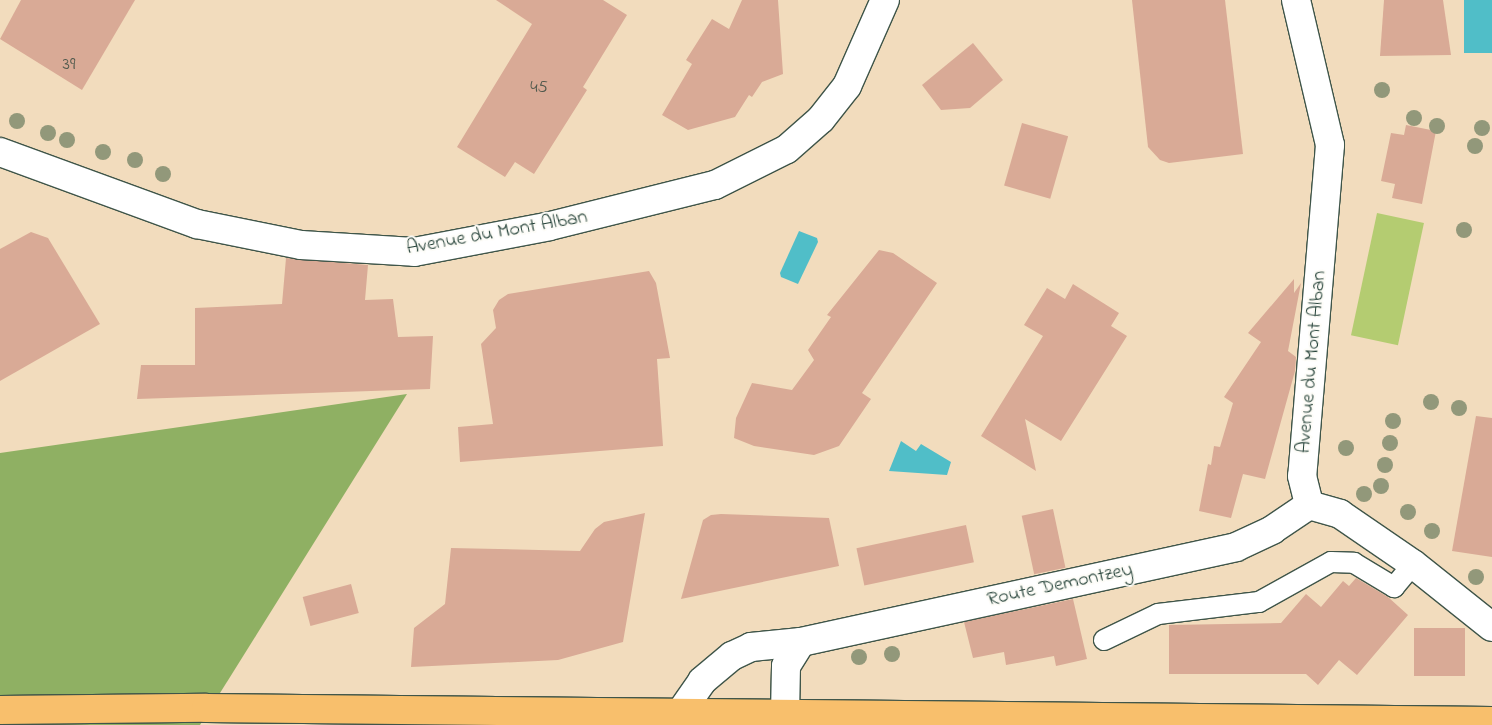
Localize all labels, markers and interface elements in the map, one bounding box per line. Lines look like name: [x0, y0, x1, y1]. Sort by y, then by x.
house number: 39: [63, 54, 75, 76]
house number: 45: [530, 77, 548, 99]
street label: Avenue du Mont Alban: [405, 205, 589, 261]
street label: Avenue du Mont Alban: [1292, 270, 1332, 454]
street label: Route Demontzey: [985, 558, 1135, 612]

